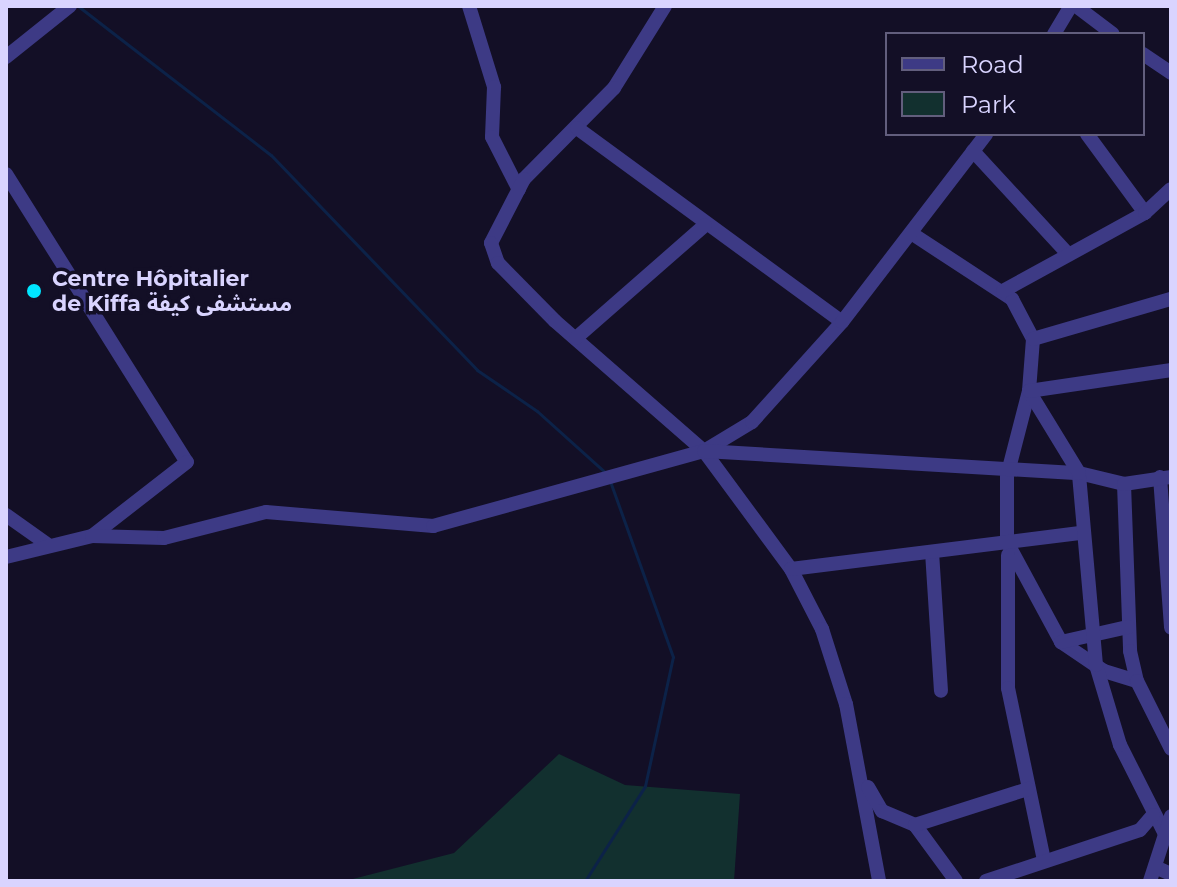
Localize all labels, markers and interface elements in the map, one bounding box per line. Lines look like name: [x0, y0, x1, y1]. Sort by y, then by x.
legend: [885, 32, 1145, 136]
text: Road: [961, 50, 1024, 79]
text: Park: [961, 90, 1016, 119]
place label: Centre Hôpitalier de Kiffa مستشفى كيفة: [52, 265, 292, 316]
marker: Centre Hôpitalier de Kiffa مستشفى كيفة: [23, 280, 45, 302]

